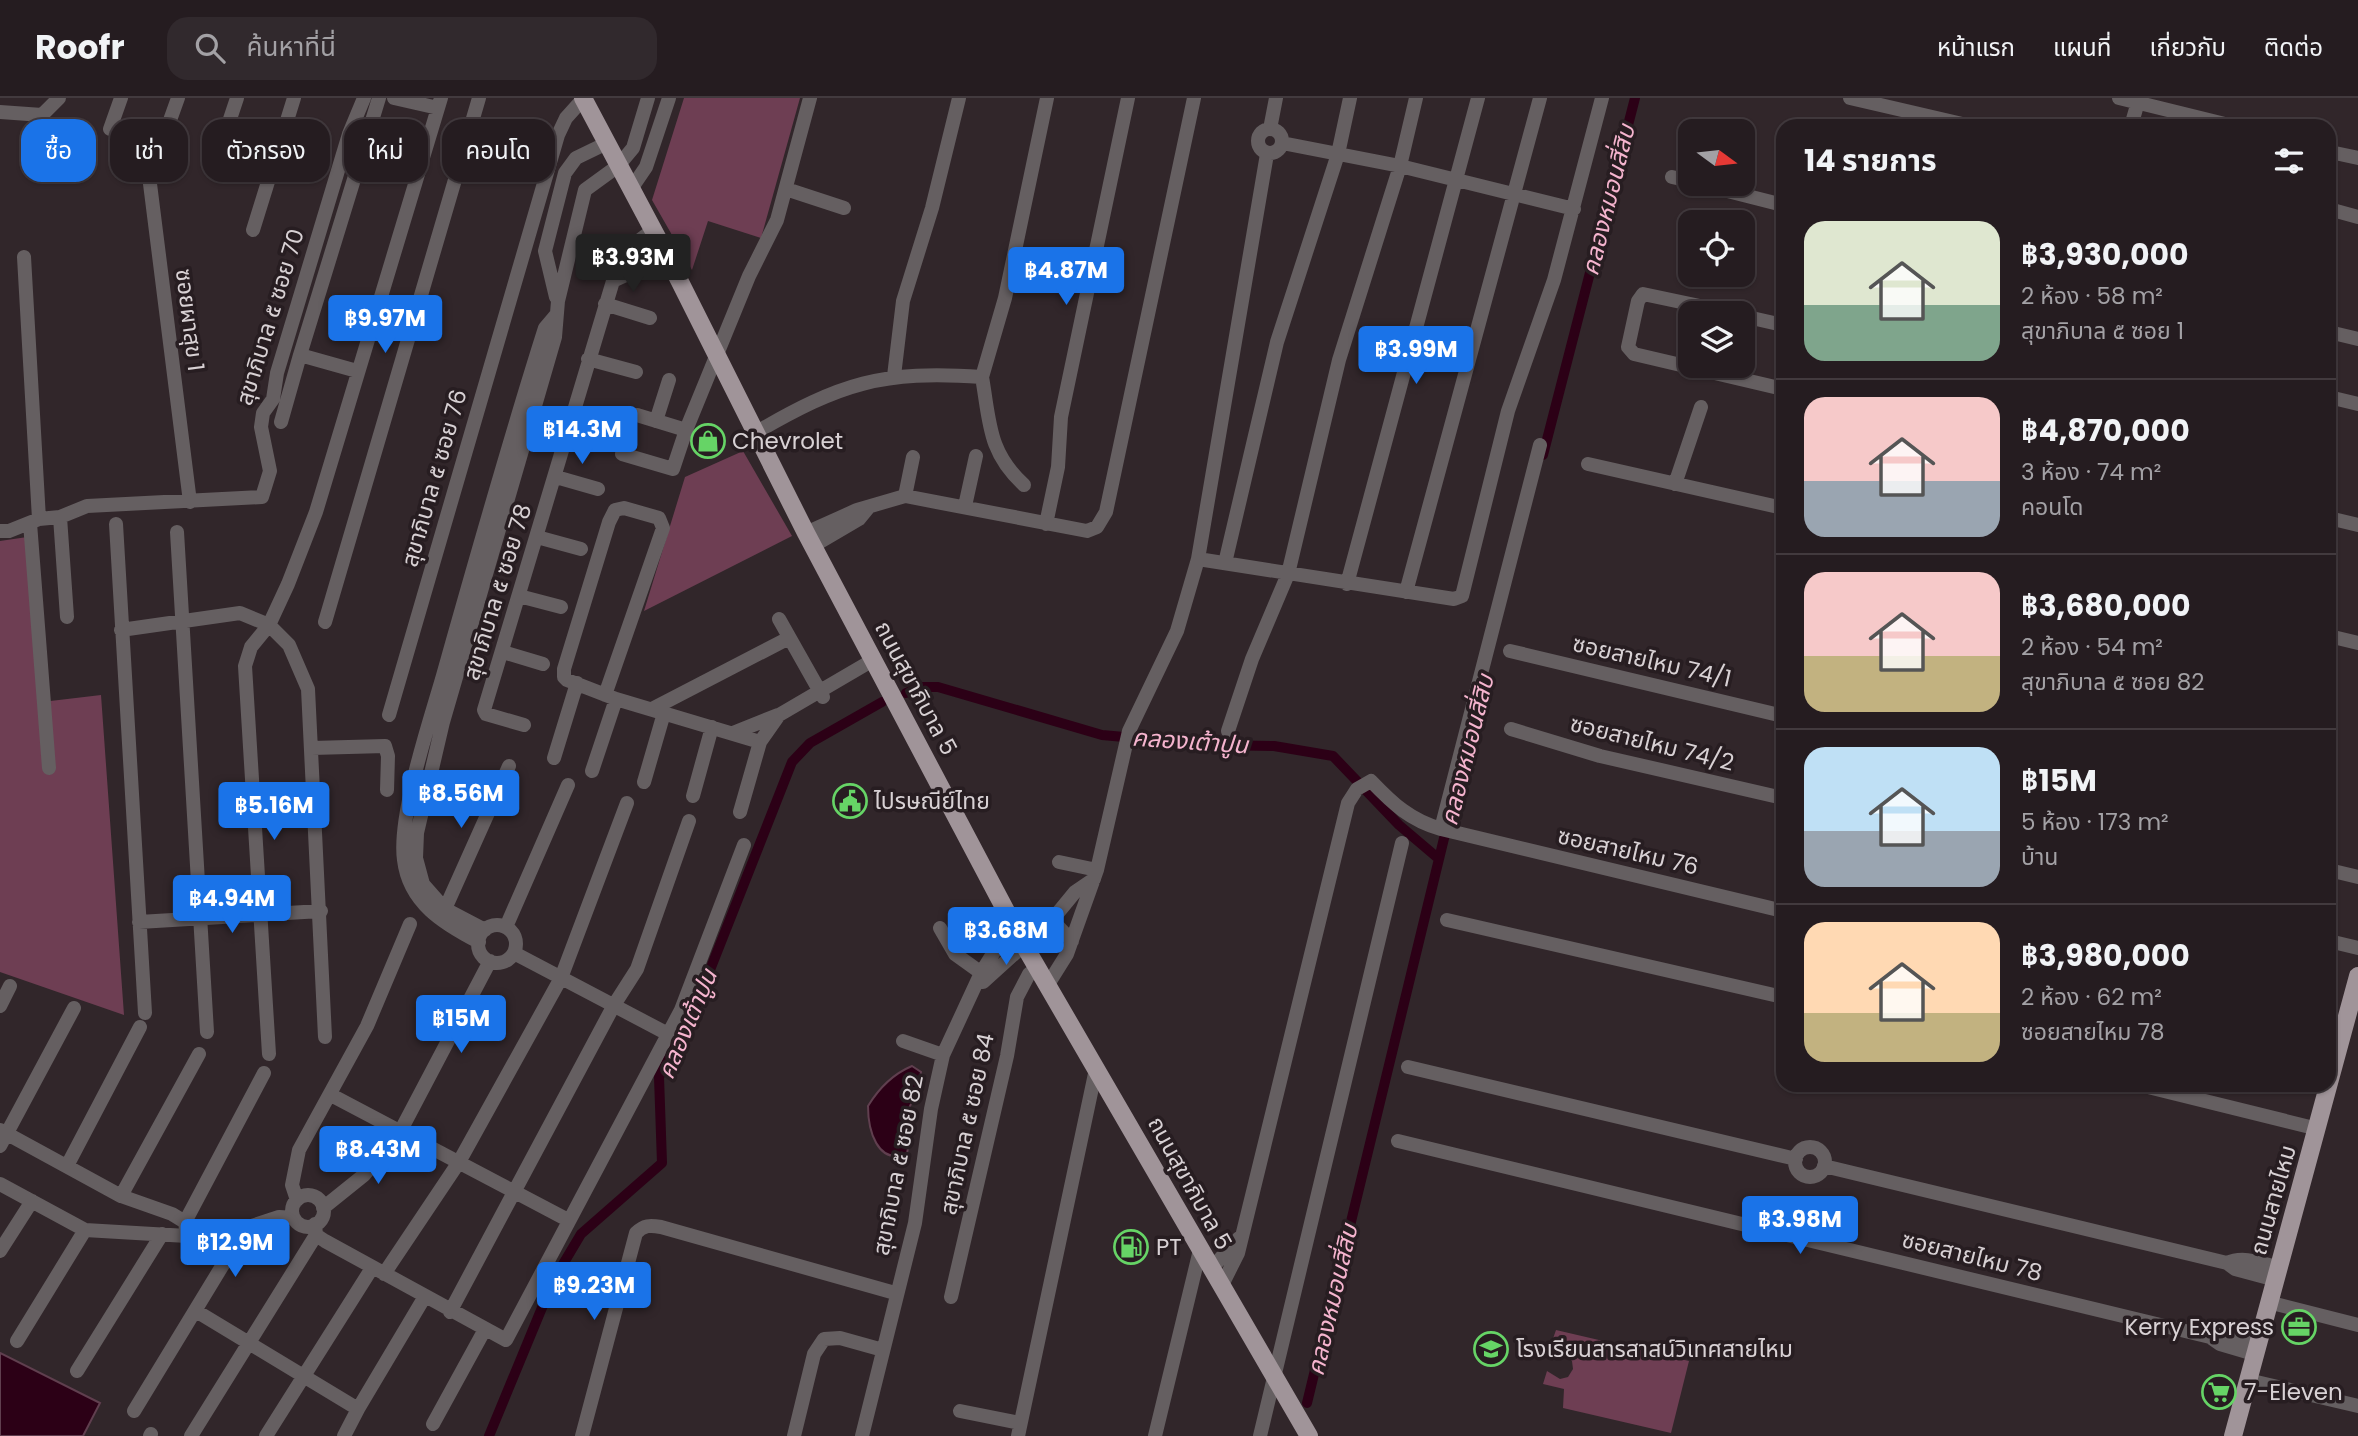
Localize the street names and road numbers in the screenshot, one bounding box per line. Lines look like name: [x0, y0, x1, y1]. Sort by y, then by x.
street label: สุขาภิบาล ๕ ซอย 70: [228, 225, 312, 409]
street label: ซอยผาสุข 1: [168, 267, 212, 373]
street label: สุขาภิบาล ๕ ซอย 76: [393, 386, 475, 570]
street label: สุขาภิบาล ๕ ซอย 78: [455, 500, 539, 684]
street label: ถนนสุขาภิบาล 5: [867, 615, 965, 761]
street label: ซอยสายไหม 74/1: [1570, 627, 1734, 695]
street label: ซอยสายไหม 74/2: [1567, 707, 1737, 779]
street label: ซอยสายไหม 76: [1554, 819, 1702, 883]
street label: สุขาภิบาล ๕ ซอย 84: [932, 1030, 1002, 1218]
street label: สุขาภิบาล ๕ ซอย 82: [865, 1072, 931, 1258]
street label: ถนนสุขาภิบาล 5: [1140, 1111, 1240, 1255]
street label: ถนนสายไหม: [2242, 1141, 2304, 1259]
street label: ซอยสายไหม 78: [1898, 1223, 2046, 1289]

